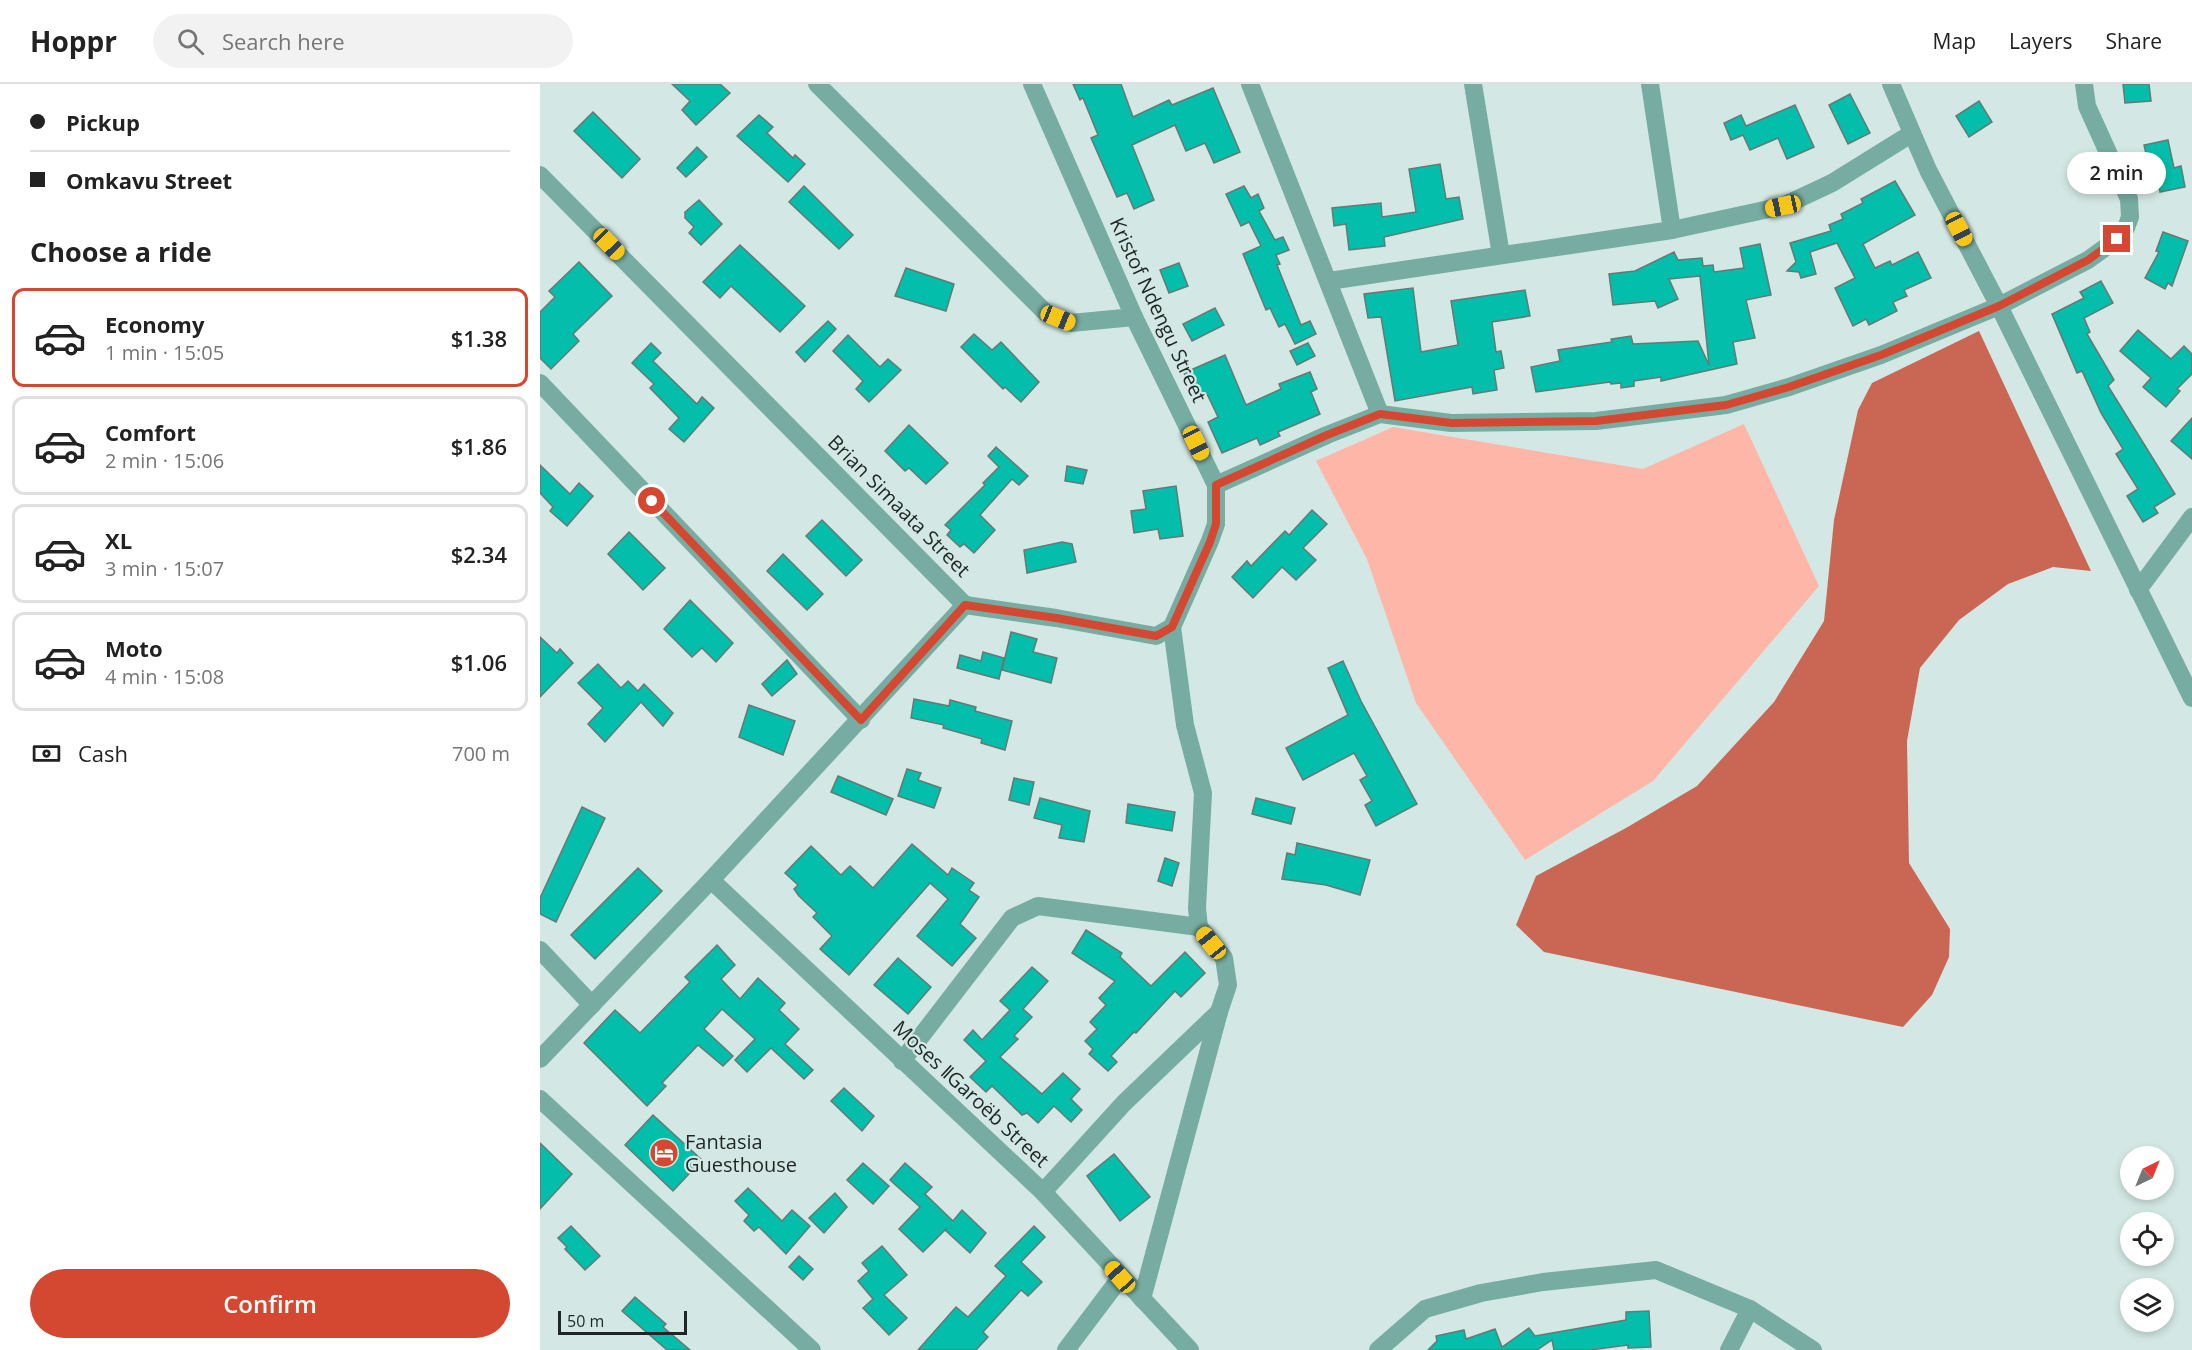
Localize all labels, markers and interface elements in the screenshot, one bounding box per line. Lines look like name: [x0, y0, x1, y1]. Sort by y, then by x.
search box: [153, 14, 573, 68]
text: Hoppr: [30, 22, 117, 60]
icon: search: [174, 25, 207, 58]
text: Search here: [222, 26, 345, 56]
text: Map: [1933, 27, 1976, 55]
text: Layers: [2009, 27, 2073, 55]
text: Share: [2106, 27, 2162, 55]
text: Pickup: [66, 107, 140, 137]
callout: 2 min: [2068, 152, 2166, 194]
text: 2 min: [2090, 159, 2144, 186]
text: Omkavu Street: [66, 165, 232, 195]
car: [1764, 193, 1802, 219]
car: [1943, 209, 1975, 249]
street label: Kristof Ndengu Street: [1104, 213, 1213, 407]
car: [590, 225, 628, 263]
route end: [2103, 225, 2130, 252]
text: Choose a ride: [30, 233, 212, 270]
car: [1038, 303, 1078, 333]
text: Economy: [105, 309, 204, 339]
icon: car: [33, 311, 87, 365]
text: $1.38: [451, 323, 507, 353]
text: 1 min · 15:05: [105, 339, 224, 366]
text: Comfort: [105, 417, 196, 447]
icon: car: [33, 419, 87, 473]
car: [1180, 423, 1212, 463]
street label: Brian Simaata Street: [822, 429, 976, 583]
text: $1.86: [451, 431, 507, 461]
text: 2 min · 15:06: [105, 447, 224, 474]
route start: [638, 487, 665, 514]
text: XL: [105, 525, 132, 555]
icon: car: [33, 527, 87, 581]
text: $2.34: [451, 539, 507, 569]
text: 3 min · 15:07: [105, 555, 224, 582]
text: Moto: [105, 633, 163, 663]
icon: car: [33, 635, 87, 689]
text: $1.06: [451, 647, 507, 677]
text: 4 min · 15:08: [105, 663, 224, 690]
icon: cash: [30, 737, 63, 770]
text: Cash: [78, 738, 128, 768]
text: 700 m: [452, 740, 510, 767]
car: [1193, 923, 1229, 963]
street label: Moses ǁGaroëb Street: [887, 1014, 1055, 1173]
place label: Fantasia Guesthouse: [685, 1128, 797, 1178]
hotel icon: Fantasia Guesthouse: [648, 1137, 680, 1169]
north arrow: [2120, 1146, 2174, 1200]
map controls: [2120, 1146, 2174, 1332]
button: locate: [2120, 1212, 2174, 1266]
car: [1101, 1258, 1139, 1296]
button: Confirm: [30, 1269, 510, 1338]
button: layers: [2120, 1278, 2174, 1332]
scale bar: [558, 1308, 687, 1336]
text: 50 m: [567, 1310, 604, 1332]

